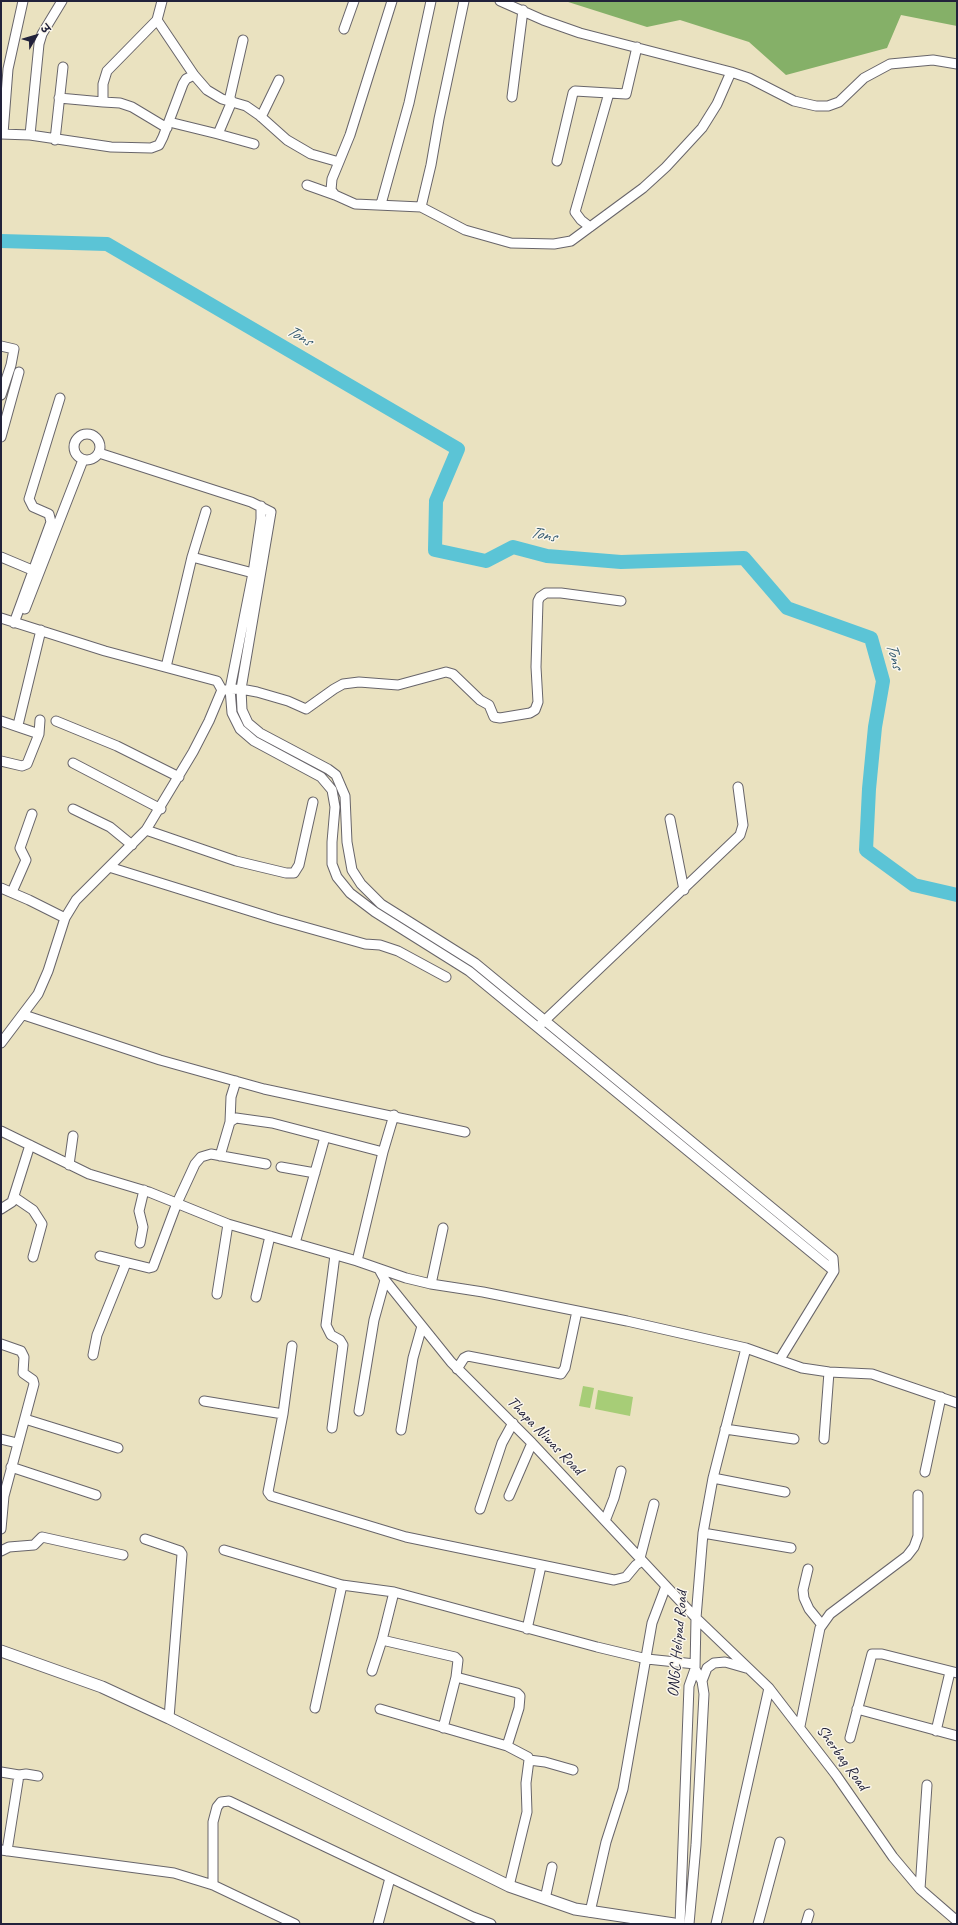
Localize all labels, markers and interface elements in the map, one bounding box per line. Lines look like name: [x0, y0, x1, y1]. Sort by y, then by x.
north arrow: [16, 16, 56, 56]
text: उ: [38, 21, 53, 36]
water label: Tons: [283, 321, 315, 351]
water label: Tons: [528, 522, 558, 548]
water label: Tons: [881, 641, 907, 671]
street label: Thapa Niwas Road: [503, 1393, 587, 1479]
street label: ONGC Helipad Road: [664, 1590, 692, 1698]
street label: Sherbag Road: [812, 1722, 872, 1794]

